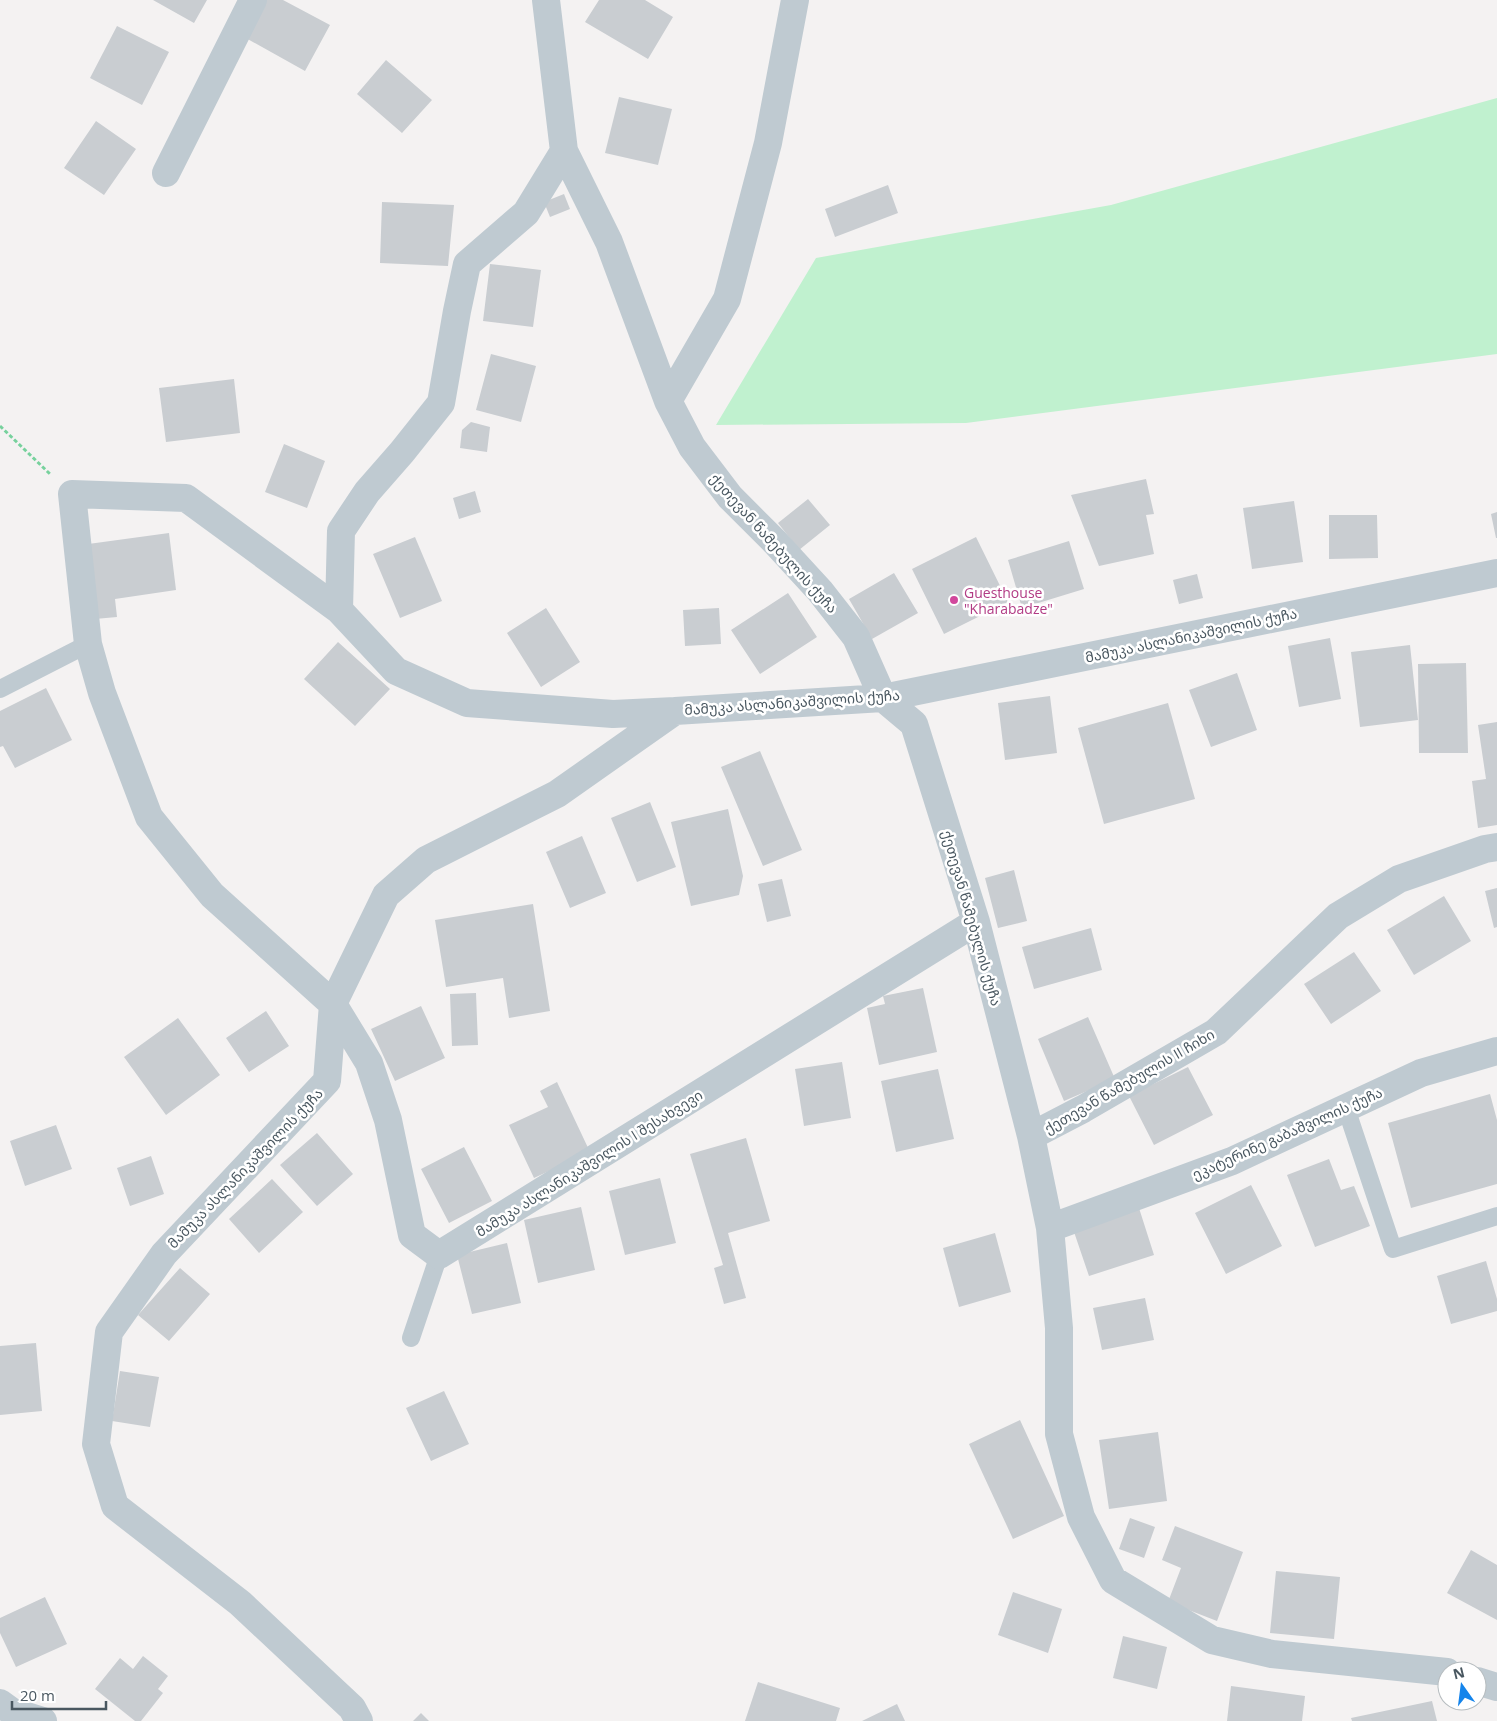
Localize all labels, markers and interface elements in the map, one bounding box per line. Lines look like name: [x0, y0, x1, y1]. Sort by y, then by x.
street label: ქეთევან წამებულის ქუჩა: [706, 469, 842, 617]
place label: Guesthouse "Kharabadze": [964, 583, 1053, 618]
marker: Guesthouse "Kharabadze": [948, 594, 960, 606]
street label: მამუკა ასლანიკაშვილის ქუჩა: [1083, 603, 1299, 667]
street label: მამუკა ასლანიკაშვილის ქუჩა: [684, 685, 900, 719]
street label: ქეთევან წამებულის ქუჩა: [938, 828, 1006, 1008]
street label: ქეთევან წამებულის II ჩიხი: [1040, 1024, 1218, 1138]
street label: ეკატერინე გაბაშვილის ქუჩა: [1189, 1082, 1385, 1184]
street label: მამუკა ასლანიკაშვილის ქუჩა: [163, 1084, 327, 1252]
street label: მამუკა ასლანიკაშვილის I შესახვევი: [472, 1085, 706, 1241]
north arrow: [1437, 1661, 1487, 1711]
text: N: [1451, 1662, 1467, 1683]
scale bar: [12, 1678, 106, 1710]
text: 20 m: [20, 1685, 55, 1705]

